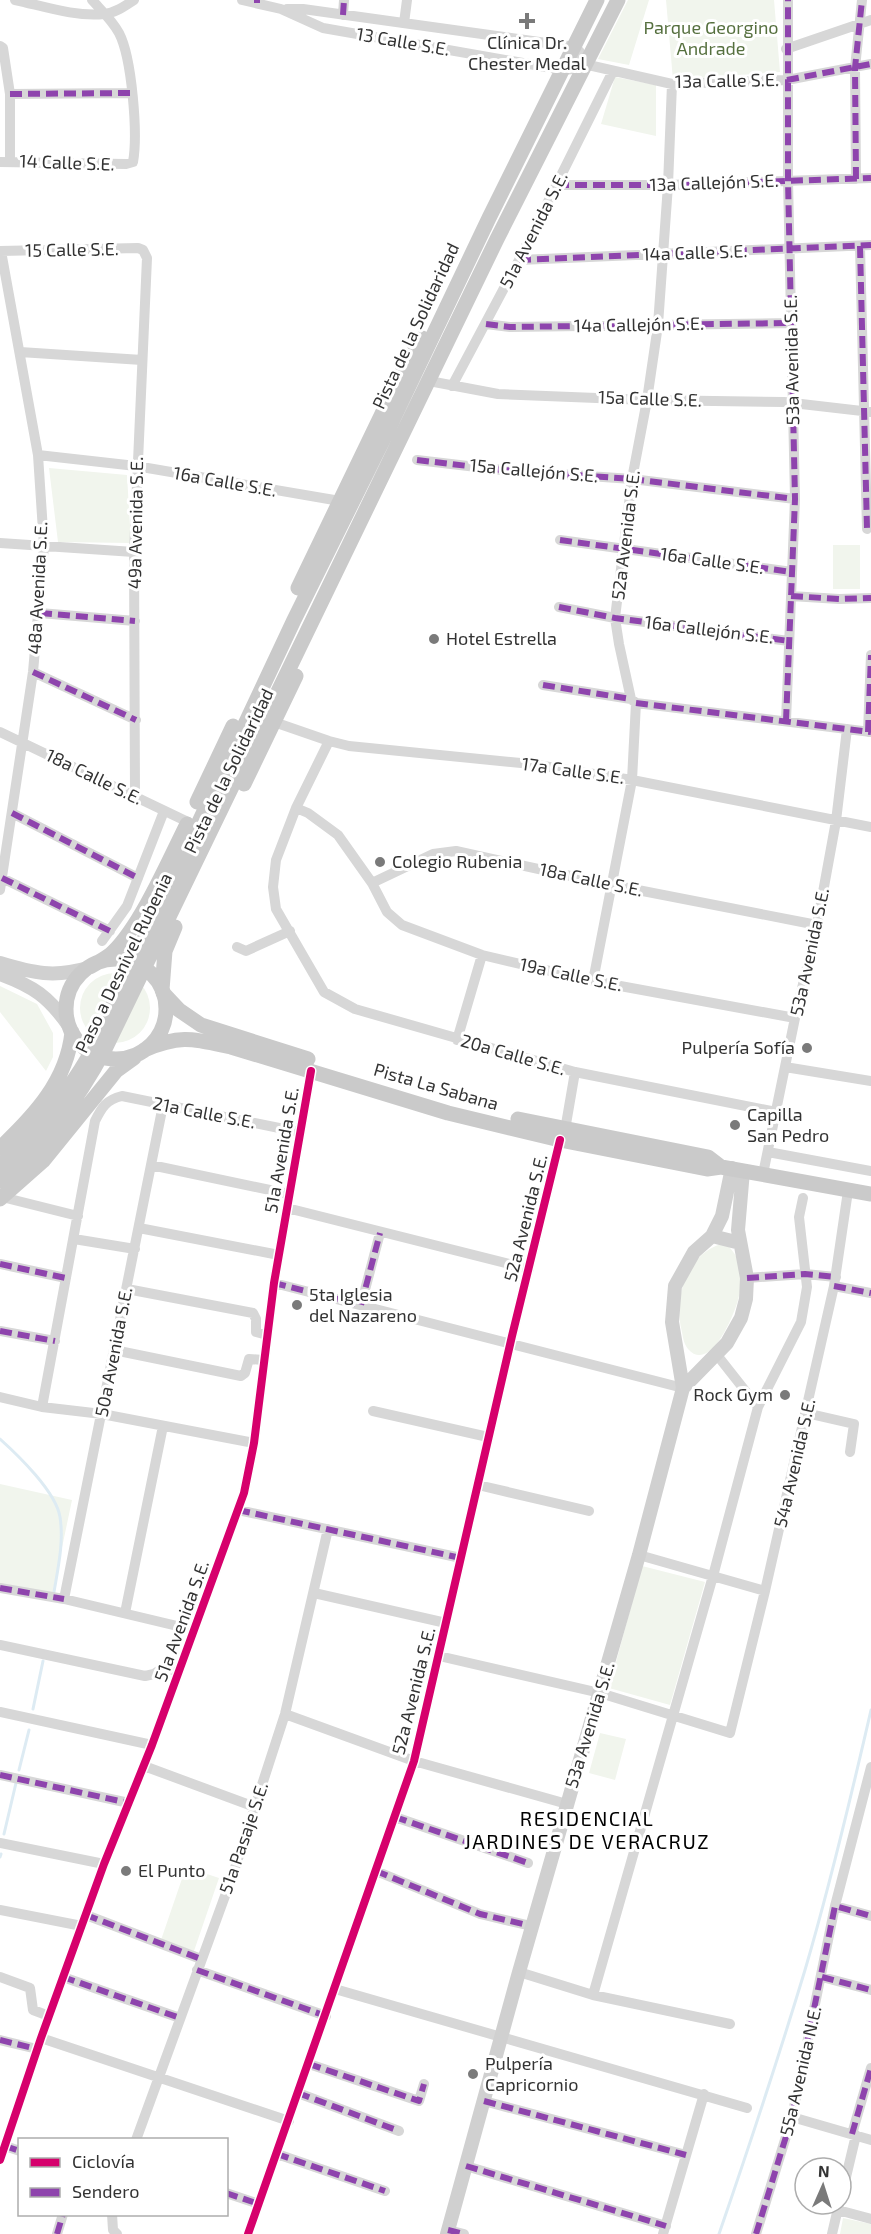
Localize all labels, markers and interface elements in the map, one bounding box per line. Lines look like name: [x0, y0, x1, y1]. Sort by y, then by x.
marker: Clínica Dr. Chester Medal: [518, 12, 536, 30]
park label: Parque Georgino Andrade: [643, 16, 779, 59]
street label: 13 Calle S.E.: [355, 22, 451, 60]
place label: Clínica Dr. Chester Medal: [468, 31, 587, 74]
street label: 13a Calle S.E.: [675, 68, 779, 92]
street label: 14 Calle S.E.: [19, 149, 115, 175]
street label: 51a Avenida S.E.: [494, 168, 572, 291]
street label: 13a Callejón S.E.: [649, 169, 779, 195]
street label: 15 Calle S.E.: [25, 237, 119, 261]
street label: Pista de la Solidaridad: [367, 239, 463, 412]
street label: 14a Calle S.E.: [642, 239, 748, 265]
street label: 53a Avenida S.E.: [779, 295, 803, 426]
street label: 14a Callejón S.E.: [574, 312, 704, 336]
street label: 15a Calle S.E.: [598, 385, 702, 411]
street label: 15a Callejón S.E.: [469, 453, 599, 487]
street label: 49a Avenida S.E.: [123, 457, 147, 589]
street label: 16a Calle S.E.: [172, 461, 278, 501]
street label: 52a Avenida S.E.: [606, 469, 644, 601]
street label: 48a Avenida S.E.: [23, 521, 51, 655]
street label: 16a Calle S.E.: [659, 542, 765, 578]
street label: 16a Callejón S.E.: [644, 610, 775, 648]
place label: Hotel Estrella: [446, 627, 557, 649]
marker: Hotel Estrella: [427, 632, 441, 646]
street label: Pista de la Solidaridad: [179, 685, 278, 857]
street label: 18a Calle S.E.: [42, 743, 146, 809]
street label: 17a Calle S.E.: [521, 752, 626, 788]
place label: Colegio Rubenia: [392, 850, 522, 872]
marker: Colegio Rubenia: [373, 855, 387, 869]
street label: 18a Calle S.E.: [538, 857, 645, 901]
street label: Paso a Desnivel Rubenia: [70, 869, 176, 1056]
street label: 53a Avenida S.E.: [785, 886, 833, 1018]
street label: 19a Calle S.E.: [518, 952, 625, 996]
street label: 20a Calle S.E.: [458, 1029, 568, 1079]
place label: Pulpería Sofía: [682, 1036, 795, 1058]
marker: Pulpería Sofía: [800, 1041, 814, 1055]
street label: Pista La Sabana: [371, 1058, 501, 1114]
street label: 51a Avenida S.E.: [259, 1085, 303, 1215]
street label: 21a Calle S.E.: [151, 1091, 257, 1133]
place label: Capilla San Pedro: [747, 1103, 829, 1146]
marker: Capilla San Pedro: [728, 1118, 742, 1132]
street label: 52a Avenida S.E.: [499, 1152, 552, 1284]
place label: 5ta Iglesia del Nazareno: [309, 1283, 417, 1326]
street label: 50a Avenida S.E.: [90, 1285, 136, 1418]
marker: 5ta Iglesia del Nazareno: [290, 1298, 304, 1312]
place label: Rock Gym: [693, 1383, 773, 1405]
marker: Rock Gym: [778, 1388, 792, 1402]
street label: 54a Avenida S.E.: [768, 1396, 820, 1529]
street label: 51a Avenida S.E.: [149, 1557, 213, 1684]
street label: 52a Avenida S.E.: [387, 1625, 440, 1757]
street label: 53a Avenida S.E.: [559, 1659, 619, 1790]
street label: 51a Pasaje S.E.: [214, 1779, 272, 1896]
district label: RESIDENCIAL JARDINES DE VERACRUZ: [464, 1806, 710, 1853]
place label: El Punto: [138, 1859, 205, 1881]
marker: El Punto: [119, 1864, 133, 1878]
street label: 55a Avenida N.E.: [774, 2004, 826, 2138]
place label: Pulpería Capricornio: [485, 2052, 579, 2095]
marker: Pulpería Capricornio: [466, 2067, 480, 2081]
legend: [18, 2138, 228, 2216]
text: Ciclovía: [72, 2150, 135, 2172]
north arrow: [793, 2156, 853, 2216]
text: N: [818, 2161, 830, 2180]
text: Sendero: [72, 2180, 139, 2202]

